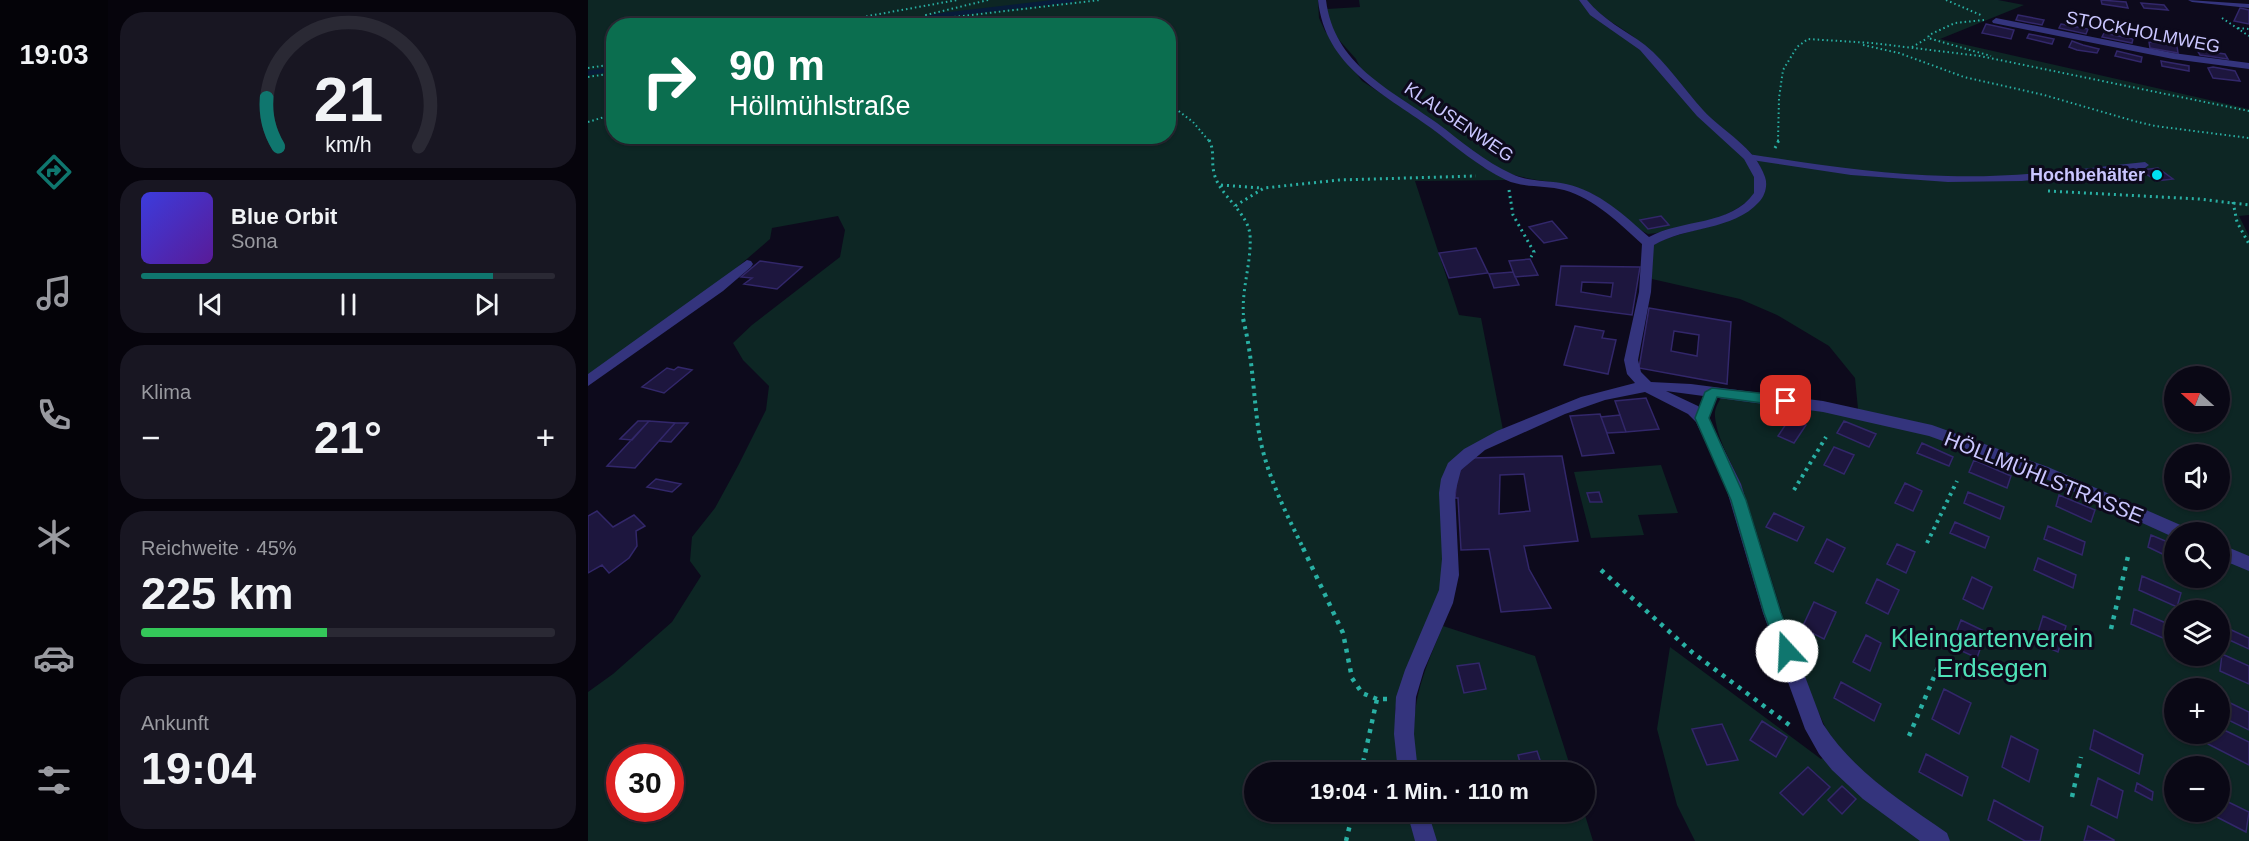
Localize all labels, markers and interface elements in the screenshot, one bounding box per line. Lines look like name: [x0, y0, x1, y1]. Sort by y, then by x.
street label: STOCKHOLMWEG: [2064, 7, 2222, 57]
text: 19:03: [19, 40, 89, 70]
icon: right: [630, 42, 708, 120]
text: 90 m: [729, 42, 825, 89]
text: 21: [313, 65, 383, 134]
street label: KLAUSENWEG: [1401, 78, 1517, 166]
text: Höllmühlstraße: [729, 91, 911, 121]
text: km/h: [325, 133, 371, 157]
icon: directions: [33, 151, 75, 193]
place label: Hochbehälter: [2030, 165, 2145, 185]
marker: Hochbehälter: [2150, 168, 2164, 182]
text: Blue Orbit: [231, 204, 337, 229]
text: Sona: [231, 230, 278, 252]
icon: music: [33, 272, 75, 314]
icon: previous: [194, 288, 227, 321]
icon: pause: [332, 288, 365, 321]
icon: next: [470, 288, 503, 321]
north arrow: [2164, 366, 2230, 432]
map controls: [2164, 366, 2230, 822]
pin: [1760, 375, 1811, 426]
text: Klima: [141, 381, 191, 403]
icon: arrive: [1769, 384, 1802, 417]
icon: phone: [33, 394, 75, 436]
text: 21°: [314, 412, 382, 463]
text: −: [141, 419, 160, 456]
text: +: [536, 419, 555, 456]
street label: HÖLLMÜHLSTRASSE: [1941, 427, 2147, 527]
button: sound: [2164, 444, 2230, 510]
icon: climate: [33, 516, 75, 558]
button: search: [2164, 522, 2230, 588]
text: Reichweite · 45%: [141, 537, 297, 559]
text: 225 km: [141, 568, 294, 619]
button: layers: [2164, 600, 2230, 666]
position arrow: [1755, 619, 1819, 683]
park label: Kleingartenverein Erdsegen: [1891, 623, 2093, 683]
icon: car: [33, 637, 75, 679]
button: +: [2164, 678, 2230, 744]
text: Ankunft: [141, 712, 209, 734]
text: 19:04: [141, 743, 256, 794]
speed limit sign: 30: [606, 744, 684, 822]
button: −: [2164, 756, 2230, 822]
icon: filters: [33, 759, 75, 801]
text: 19:04 · 1 Min. · 110 m: [1310, 779, 1529, 804]

